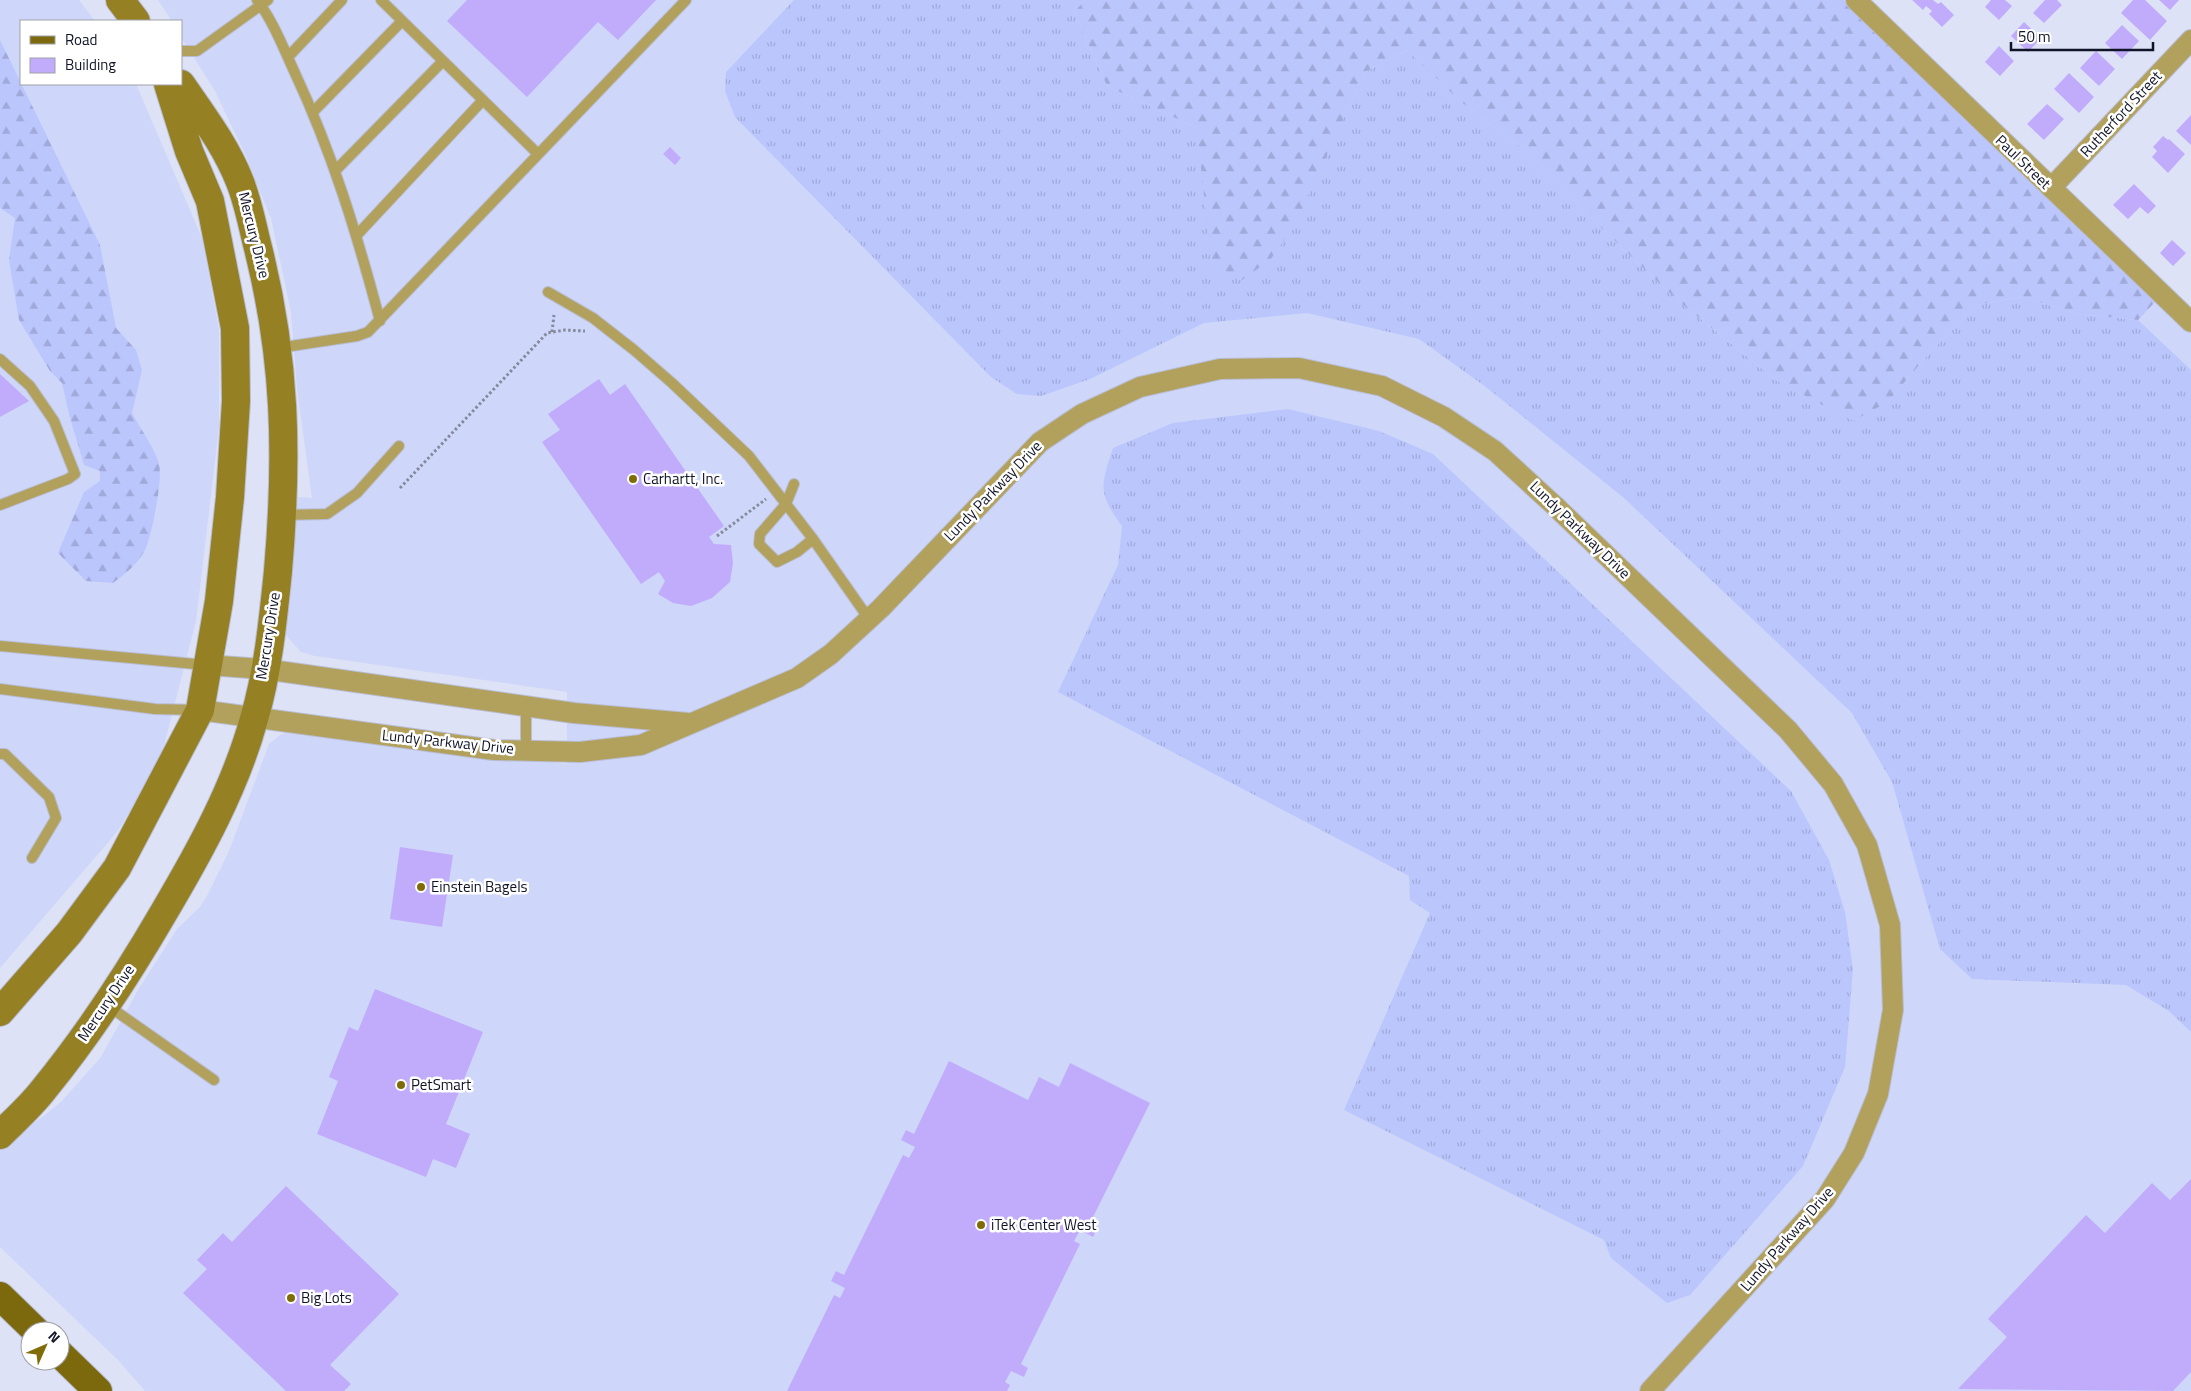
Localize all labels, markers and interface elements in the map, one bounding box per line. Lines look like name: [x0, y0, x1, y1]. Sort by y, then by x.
legend: [20, 20, 182, 85]
scale bar: [2011, 20, 2154, 52]
text: 50 m: [2018, 25, 2051, 48]
text: Road: [65, 28, 97, 51]
text: Building: [65, 53, 116, 76]
street label: Rutherford Street: [2074, 65, 2167, 162]
street label: Paul Street: [1990, 129, 2057, 195]
street label: Mercury Drive: [233, 189, 276, 280]
street label: Lundy Parkway Drive: [938, 435, 1047, 546]
place label: Carhartt, Inc.: [643, 467, 723, 490]
marker: Carhartt, Inc.: [627, 473, 639, 485]
street label: Lundy Parkway Drive: [1525, 475, 1636, 584]
street label: Mercury Drive: [249, 591, 286, 681]
street label: Lundy Parkway Drive: [381, 723, 515, 760]
place label: Einstein Bagels: [431, 875, 528, 898]
marker: Einstein Bagels: [415, 881, 427, 893]
street label: Mercury Drive: [71, 960, 140, 1046]
place label: PetSmart: [411, 1073, 472, 1096]
marker: PetSmart: [395, 1079, 407, 1091]
street label: Lundy Parkway Drive: [1734, 1181, 1839, 1296]
place label: iTek Center West: [991, 1213, 1097, 1236]
marker: iTek Center West: [975, 1219, 987, 1231]
place label: Big Lots: [301, 1286, 352, 1309]
marker: Big Lots: [285, 1292, 297, 1304]
north arrow: [20, 1321, 70, 1371]
text: N: [44, 1326, 65, 1347]

